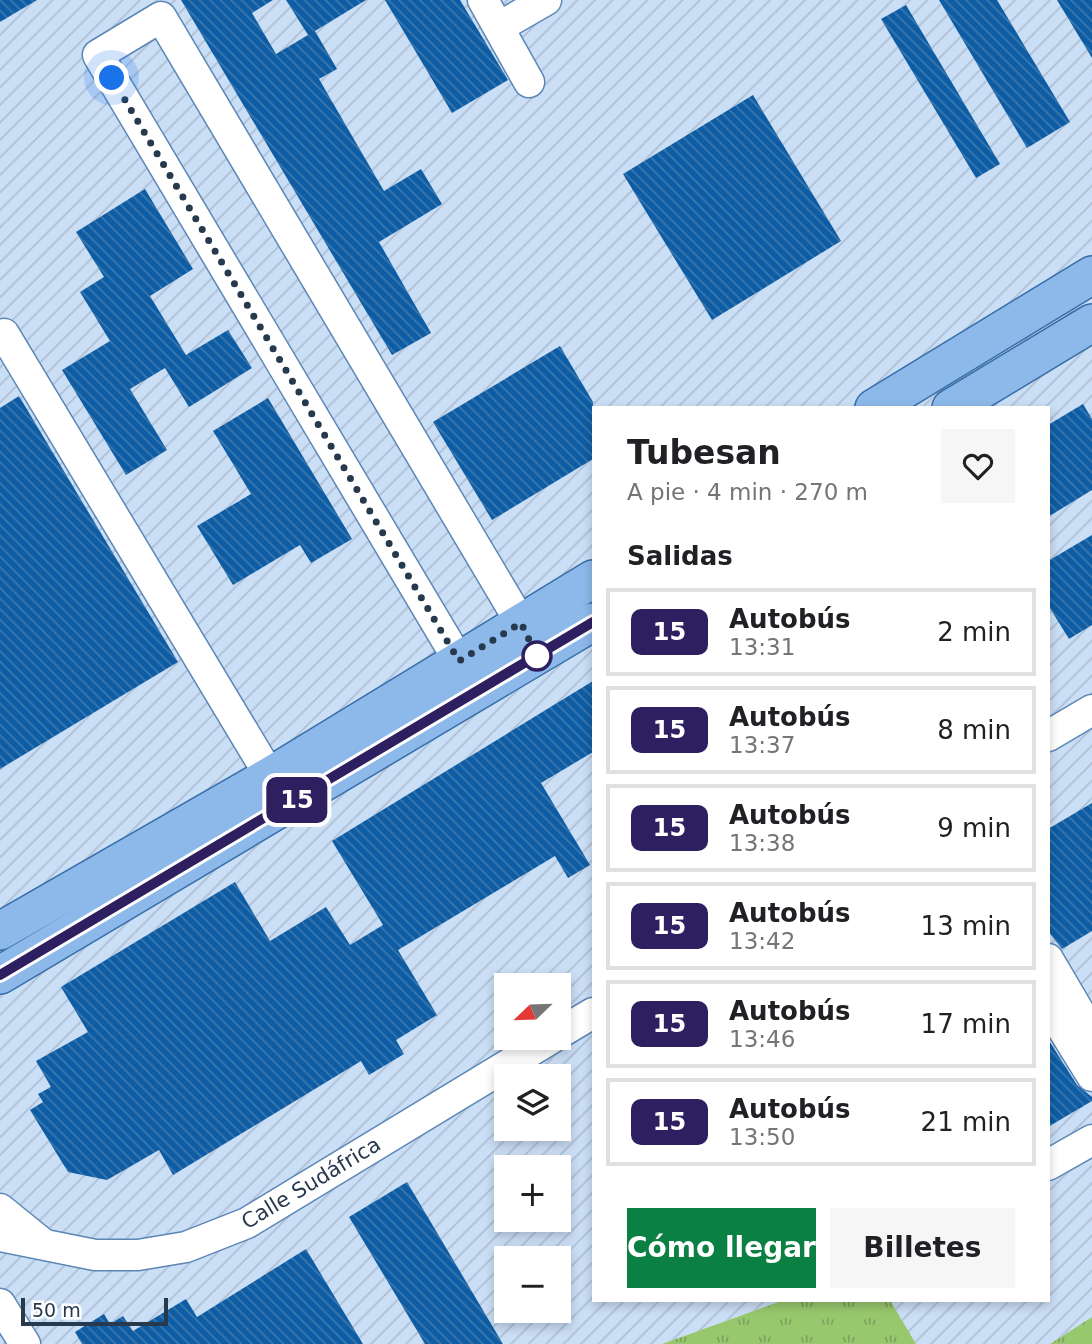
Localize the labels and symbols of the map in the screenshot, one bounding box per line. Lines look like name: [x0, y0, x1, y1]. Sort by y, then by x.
your location: [94, 60, 129, 95]
unlabelled marker: [522, 641, 552, 671]
line badge: 15: [266, 777, 328, 823]
north arrow: [494, 973, 570, 1050]
street label: Calle Sudáfrica: [237, 1132, 385, 1234]
scale bar: [21, 1295, 168, 1327]

